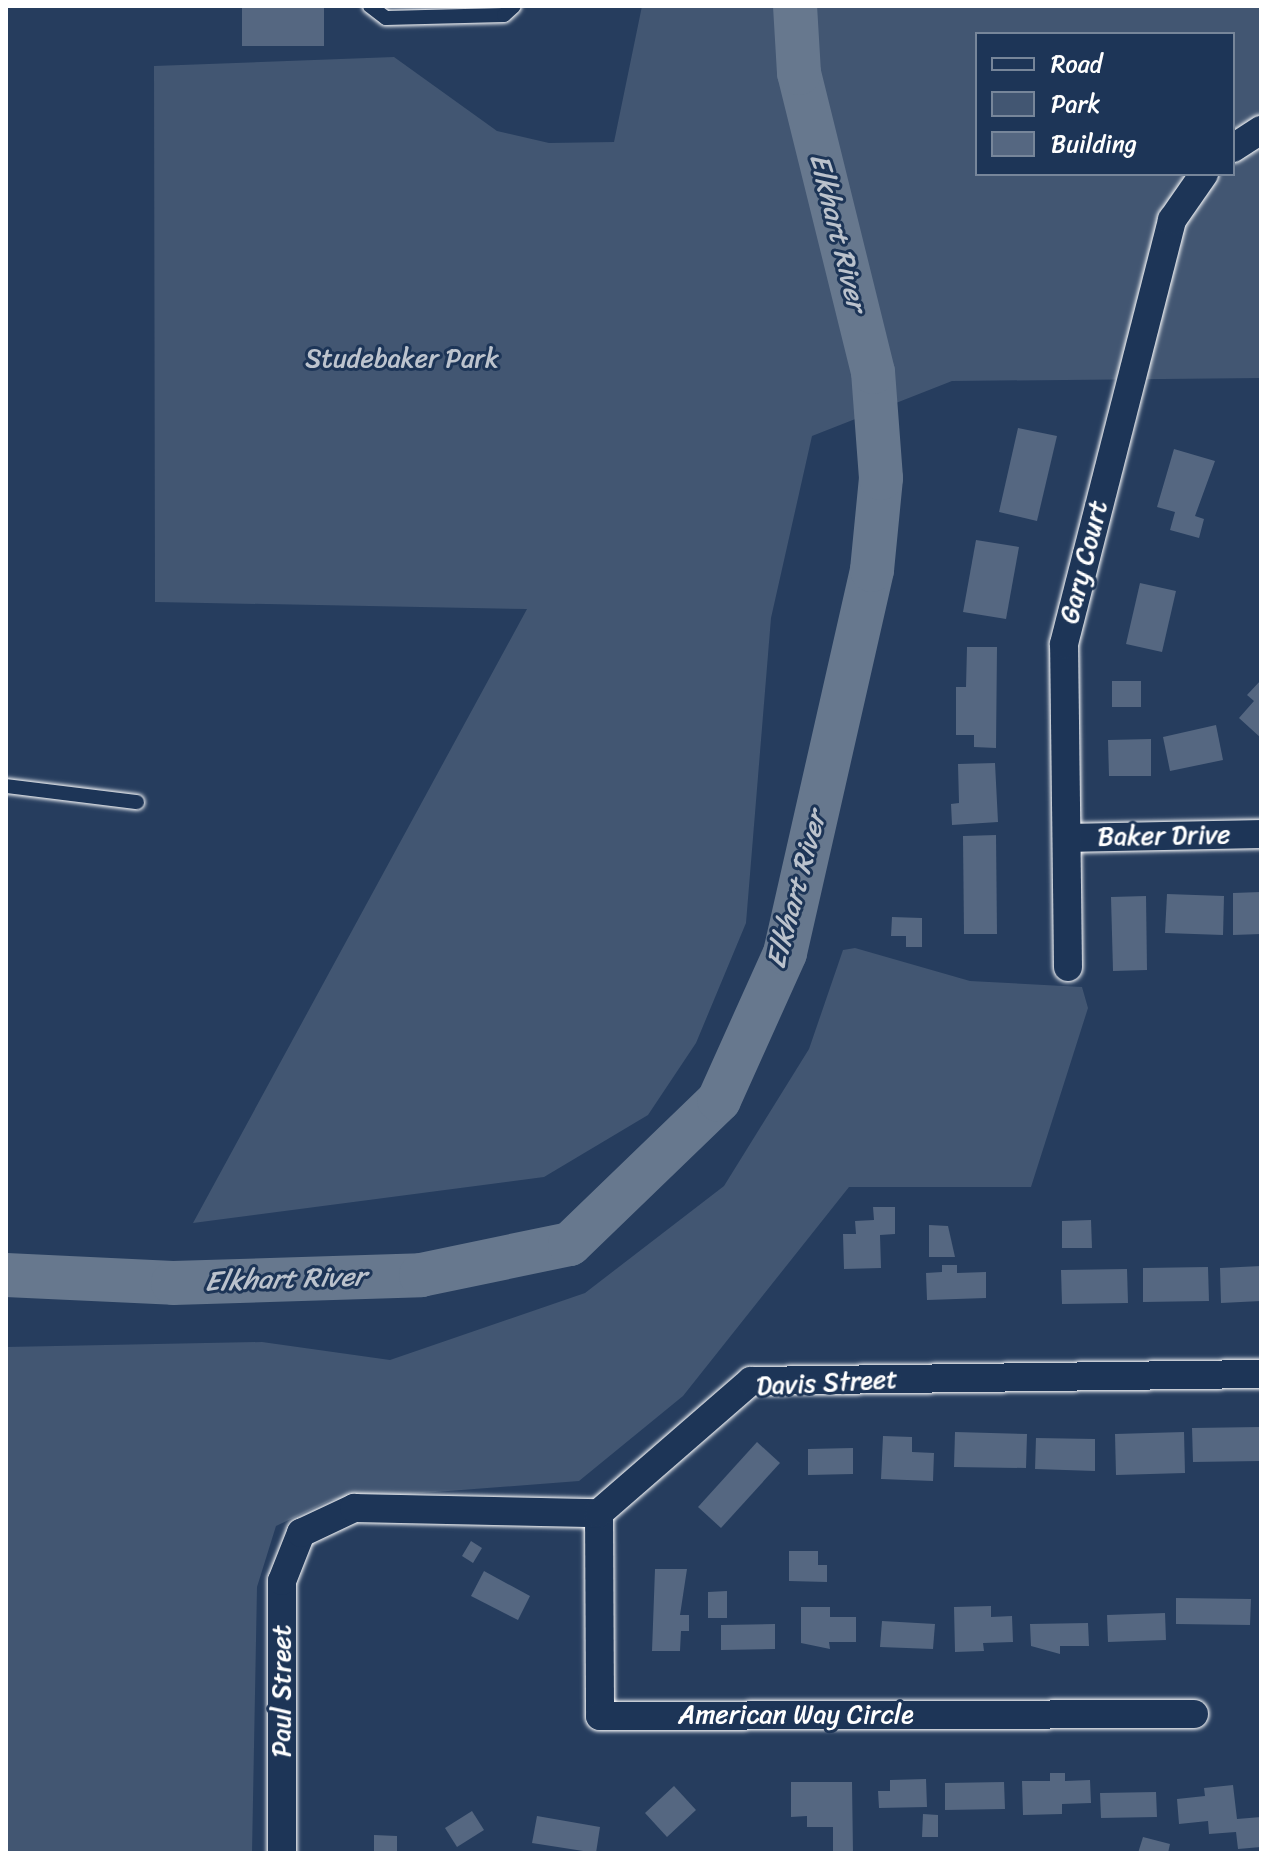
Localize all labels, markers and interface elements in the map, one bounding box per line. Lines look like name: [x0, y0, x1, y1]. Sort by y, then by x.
legend: [975, 32, 1235, 176]
text: Road: [1051, 43, 1102, 85]
text: Park: [1051, 83, 1100, 125]
text: Building: [1051, 123, 1137, 165]
water label: Elkhart River: [802, 149, 874, 315]
park label: Studebaker Park: [305, 343, 499, 375]
street label: Gary Court: [1054, 497, 1114, 627]
water label: Elkhart River: [759, 808, 833, 972]
street label: Baker Drive: [1097, 819, 1231, 853]
water label: Elkhart River: [204, 1259, 366, 1299]
street label: Davis Street: [755, 1364, 899, 1402]
street label: Paul Street: [266, 1625, 298, 1757]
street label: American Way Circle: [678, 1699, 914, 1731]

